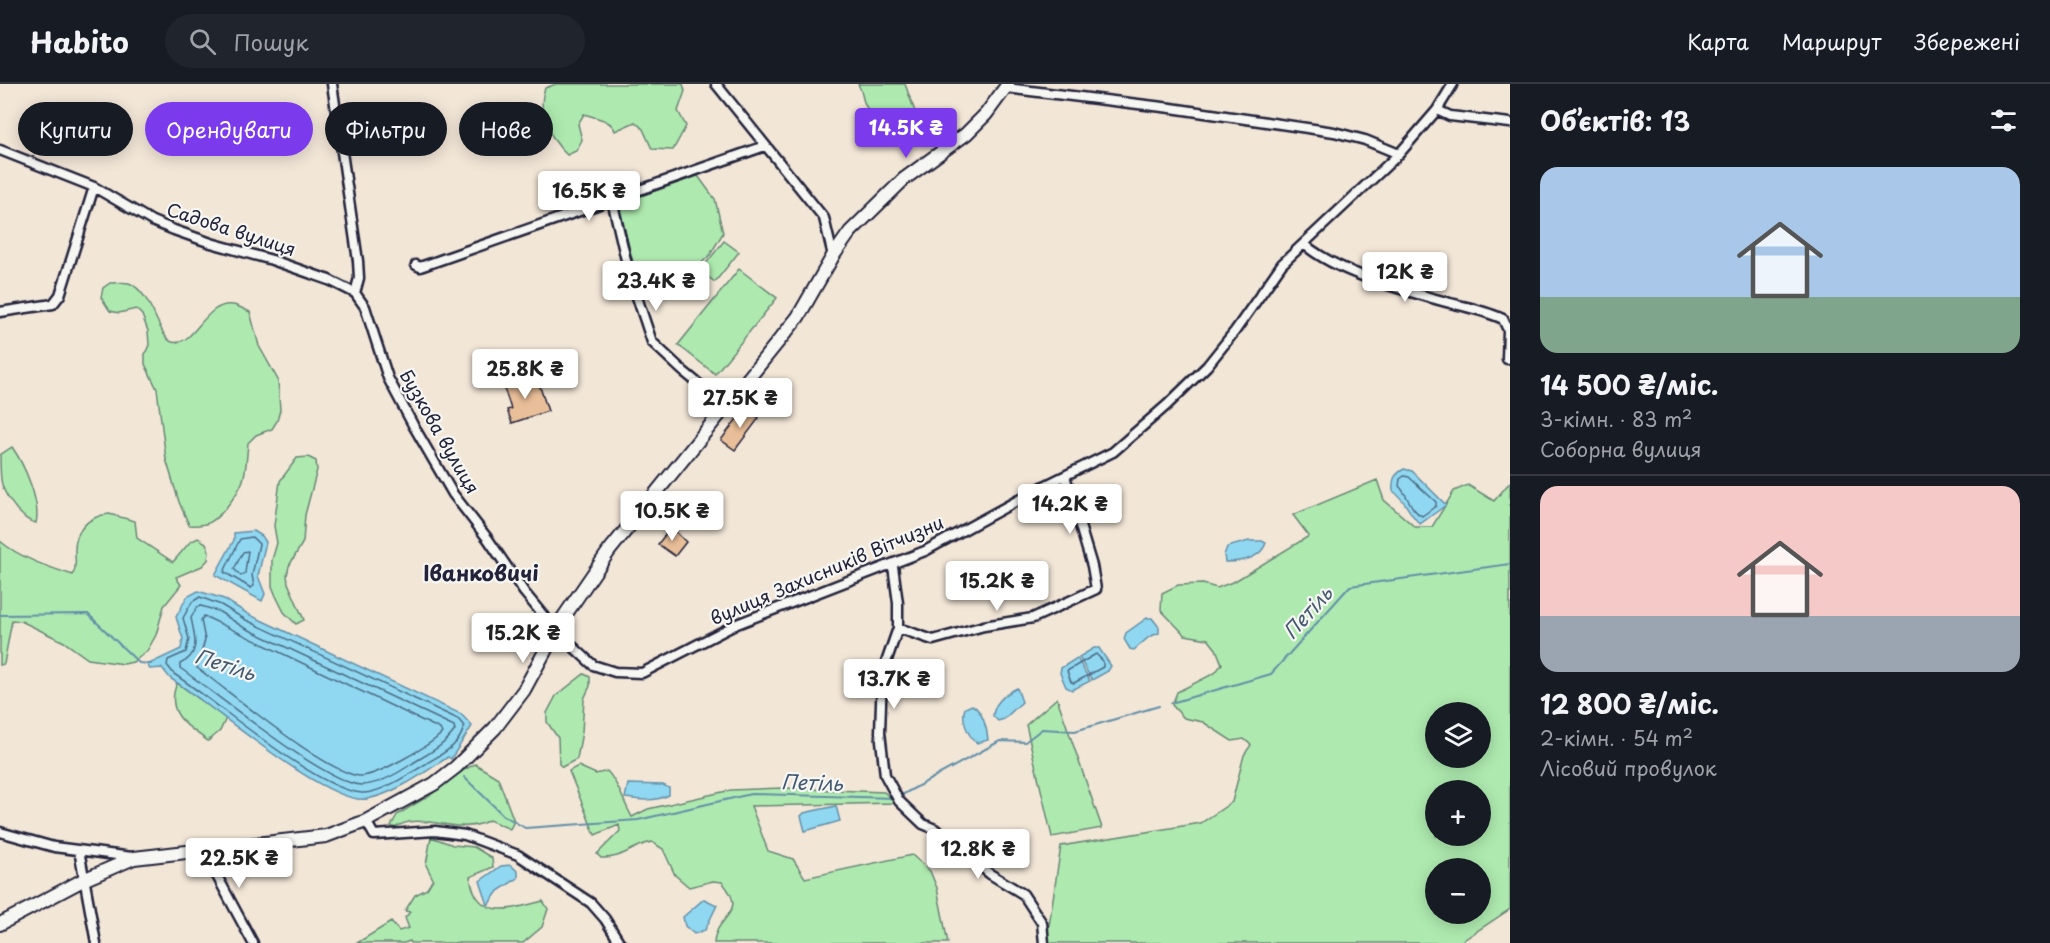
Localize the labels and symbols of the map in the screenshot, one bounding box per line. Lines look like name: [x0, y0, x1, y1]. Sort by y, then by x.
pin: 14.5K ₴: [851, 108, 961, 159]
pin: 16.5K ₴: [534, 171, 644, 222]
street label: Садова вулиця: [163, 195, 300, 262]
pin: 12K ₴: [1363, 252, 1447, 303]
pin: 23.4K ₴: [601, 261, 711, 312]
pin: 25.8K ₴: [470, 349, 580, 400]
street label: Бузкова вулиця: [394, 364, 487, 498]
pin: 27.5K ₴: [685, 378, 795, 429]
pin: 14.2K ₴: [1015, 484, 1125, 535]
pin: 10.5K ₴: [617, 491, 727, 542]
street label: вулиця Захисників Вітчизни: [705, 508, 947, 631]
district label: Іванковичі: [423, 556, 539, 588]
pin: 15.2K ₴: [942, 561, 1052, 612]
water label: Петіль: [1275, 579, 1340, 645]
pin: 15.2K ₴: [468, 613, 578, 664]
water label: Петіль: [191, 640, 260, 688]
pin: 13.7K ₴: [839, 659, 949, 710]
water label: Петіль: [781, 766, 844, 798]
pin: 12.8K ₴: [923, 829, 1033, 880]
pin: 22.5K ₴: [184, 838, 294, 889]

